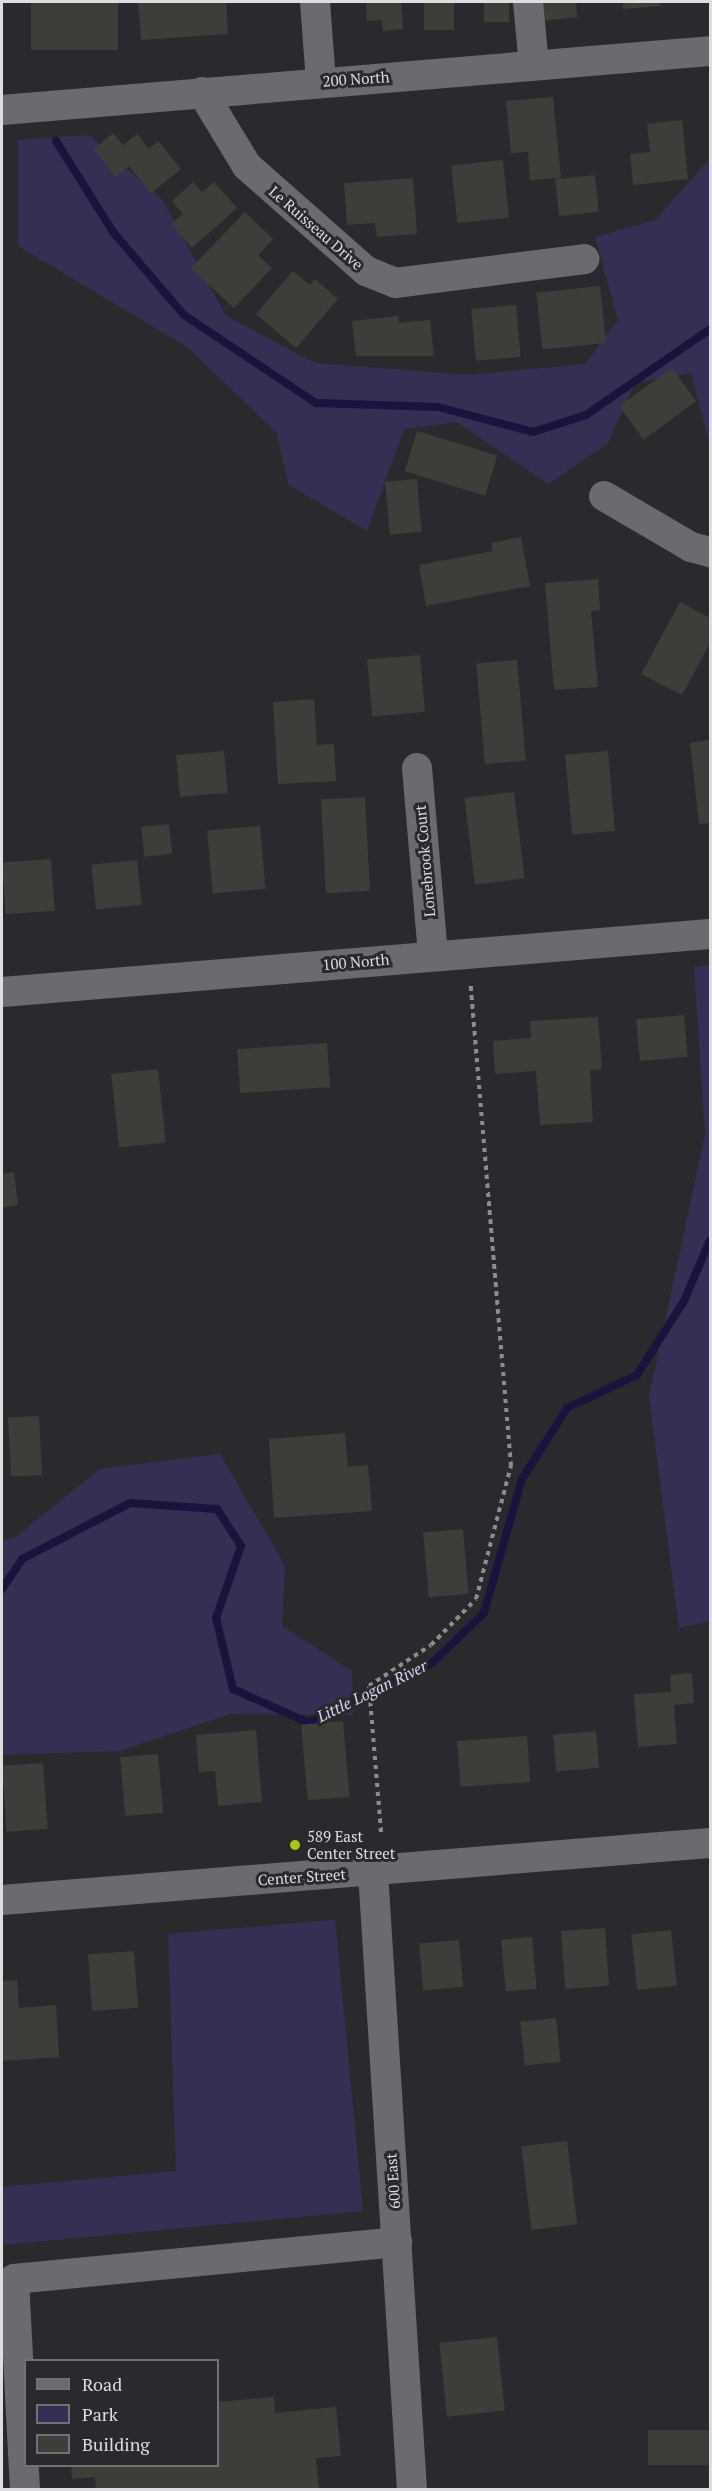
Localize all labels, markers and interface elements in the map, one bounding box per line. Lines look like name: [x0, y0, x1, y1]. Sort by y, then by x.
street label: 200 North: [322, 68, 390, 90]
street label: Le Ruisseau Drive: [265, 182, 367, 274]
street label: Lonebrook Court: [411, 804, 439, 918]
street label: 100 North: [322, 950, 390, 974]
water label: Little Logan River: [314, 1656, 430, 1726]
place label: 589 East Center Street: [307, 1827, 395, 1862]
marker: 589 East Center Street: [288, 1838, 302, 1852]
street label: Center Street: [257, 1865, 347, 1889]
street label: 600 East: [382, 2152, 404, 2210]
legend: [24, 2359, 219, 2467]
text: Road: [82, 2372, 122, 2396]
text: Park: [82, 2402, 118, 2426]
text: Building: [82, 2432, 150, 2456]

